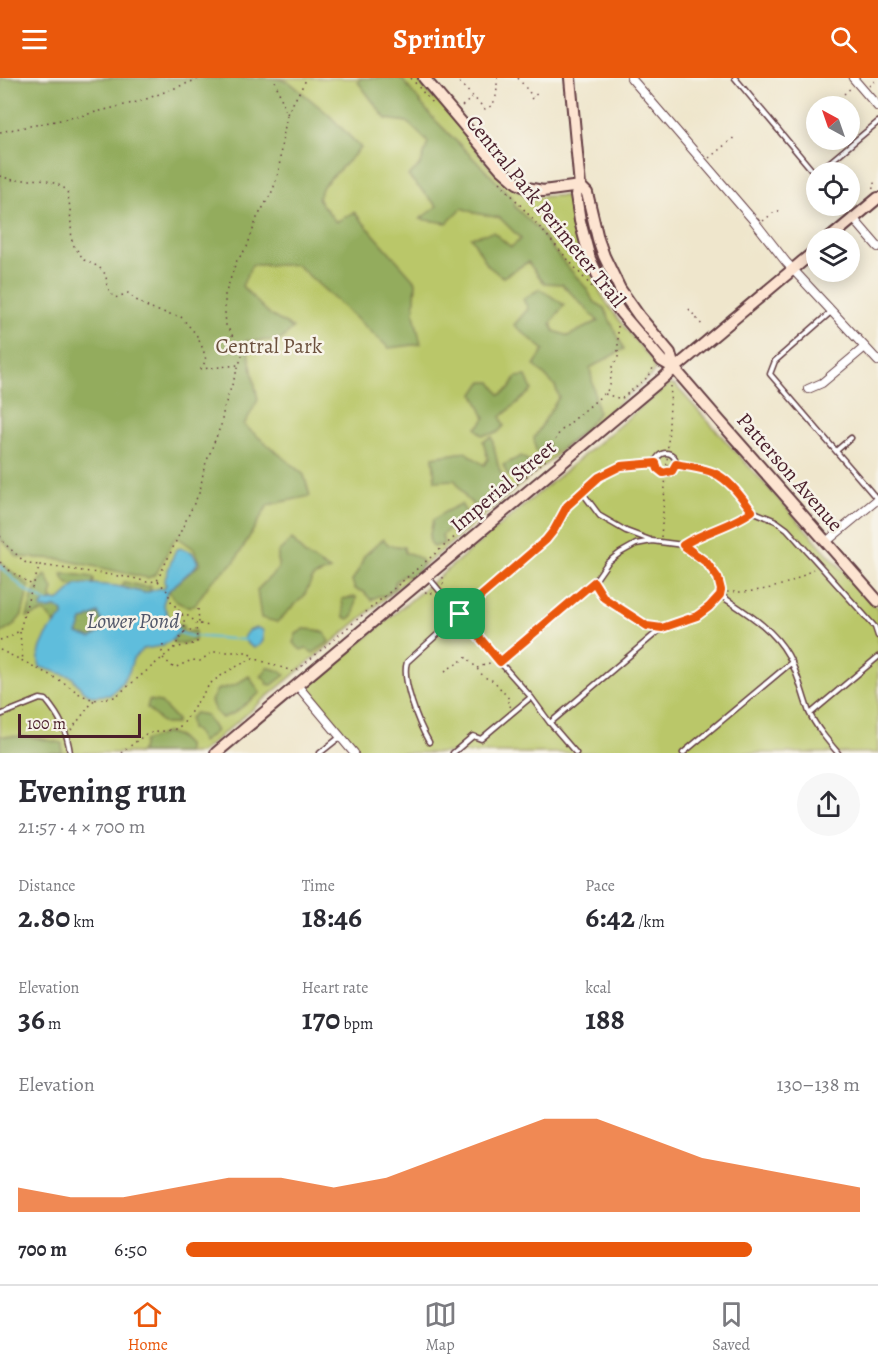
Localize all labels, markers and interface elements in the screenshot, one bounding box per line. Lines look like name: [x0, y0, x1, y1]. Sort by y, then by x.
text: Sprintly: [393, 21, 485, 57]
icon: menu: [18, 23, 51, 56]
icon: search: [827, 23, 860, 56]
north arrow: [806, 96, 860, 150]
map controls: [806, 96, 860, 282]
street label: Central Park Perimeter Trail: [460, 109, 632, 313]
button: locate: [806, 162, 860, 216]
button: layers: [806, 228, 860, 282]
park label: Central Park: [216, 332, 323, 360]
street label: Patterson Avenue: [730, 406, 850, 538]
street label: Imperial Street: [444, 433, 562, 539]
pin: [434, 588, 485, 639]
icon: arrive: [443, 597, 476, 630]
water label: Lower Pond: [87, 606, 179, 636]
scale bar: [18, 711, 141, 738]
text: 100 m: [27, 713, 66, 735]
text: Evening run: [18, 768, 187, 813]
button: share: [797, 773, 860, 836]
text: 21:57 · 4 × 700 m: [18, 813, 145, 840]
text: Distance: [18, 875, 75, 897]
text: Time: [302, 875, 335, 897]
text: Pace: [585, 875, 615, 897]
text: 2.80: [18, 897, 70, 937]
text: 18:46: [302, 897, 362, 937]
text: 6:42: [585, 897, 635, 937]
text: km: [70, 911, 95, 933]
text: /km: [635, 911, 665, 933]
text: Elevation: [18, 977, 79, 999]
text: Heart rate: [302, 977, 368, 999]
text: kcal: [585, 977, 611, 999]
text: 36: [18, 999, 45, 1039]
text: 170: [302, 999, 340, 1039]
text: 188: [585, 999, 625, 1039]
text: m: [45, 1013, 61, 1035]
text: bpm: [340, 1013, 373, 1035]
text: Elevation: [18, 1071, 95, 1098]
text: 130–138 m: [777, 1071, 860, 1098]
text: 700 m: [18, 1236, 67, 1263]
text: 6:50: [114, 1236, 147, 1263]
tab: Home: [128, 1298, 168, 1356]
tab: Map: [424, 1298, 457, 1356]
tab: Saved: [712, 1298, 750, 1356]

